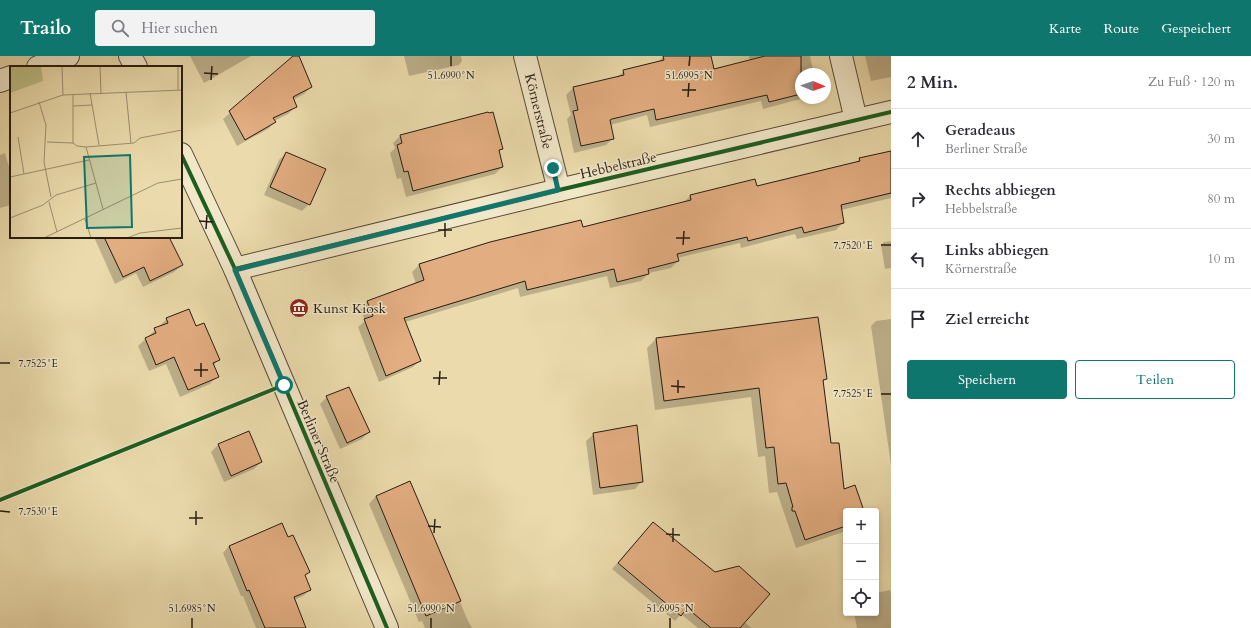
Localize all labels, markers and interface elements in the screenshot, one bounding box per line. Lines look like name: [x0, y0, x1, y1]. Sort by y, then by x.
search box: [95, 10, 375, 46]
text: Trailo: [20, 15, 71, 41]
icon: search: [109, 17, 131, 39]
text: Hier suchen: [141, 18, 218, 38]
text: Karte: [1049, 19, 1081, 38]
text: Route: [1103, 19, 1139, 38]
text: Gespeichert: [1161, 19, 1231, 38]
inset map: [10, 66, 182, 238]
north arrow: [795, 68, 831, 104]
text: 51.6990°N: [428, 69, 475, 83]
text: 51.6995°N: [666, 69, 713, 83]
street label: Körnerstraße: [520, 71, 557, 151]
text: 2 Min.: [907, 71, 958, 94]
text: Zu Fuß · 120 m: [1148, 73, 1235, 91]
text: Geradeaus: [945, 120, 1015, 140]
icon: ahead: [907, 128, 929, 150]
text: 30 m: [1207, 130, 1235, 148]
text: Berliner Straße: [945, 140, 1028, 158]
street label: Hebbelstraße: [578, 147, 658, 184]
route end: [544, 159, 562, 177]
text: Rechts abbiegen: [945, 180, 1056, 200]
icon: right: [907, 188, 929, 210]
text: 80 m: [1207, 190, 1235, 208]
text: Hebbelstraße: [945, 200, 1017, 218]
text: 7.7520°E: [833, 239, 873, 253]
text: Links abbiegen: [945, 240, 1049, 260]
icon: left: [907, 248, 929, 270]
text: 10 m: [1207, 250, 1235, 268]
text: Körnerstraße: [945, 260, 1017, 278]
museum icon: Kunst Kiosk: [288, 297, 310, 319]
place label: Kunst Kiosk: [313, 299, 387, 318]
icon: arrive: [907, 308, 929, 330]
text: Ziel erreicht: [945, 309, 1029, 329]
text: 7.7525°E: [18, 357, 58, 371]
button: Speichern: [907, 360, 1067, 399]
button: Teilen: [1075, 360, 1235, 399]
route start: [275, 376, 293, 394]
text: 7.7525°E: [833, 387, 873, 401]
street label: Berliner Straße: [292, 397, 345, 486]
text: 7.7530°E: [18, 505, 58, 519]
map controls: [843, 508, 879, 616]
button: +: [843, 508, 879, 544]
button: −: [843, 544, 879, 580]
button: locate: [843, 580, 879, 616]
text: 51.6985°N: [169, 602, 216, 616]
text: 51.6990°N: [408, 602, 455, 616]
text: 51.6995°N: [647, 602, 694, 616]

